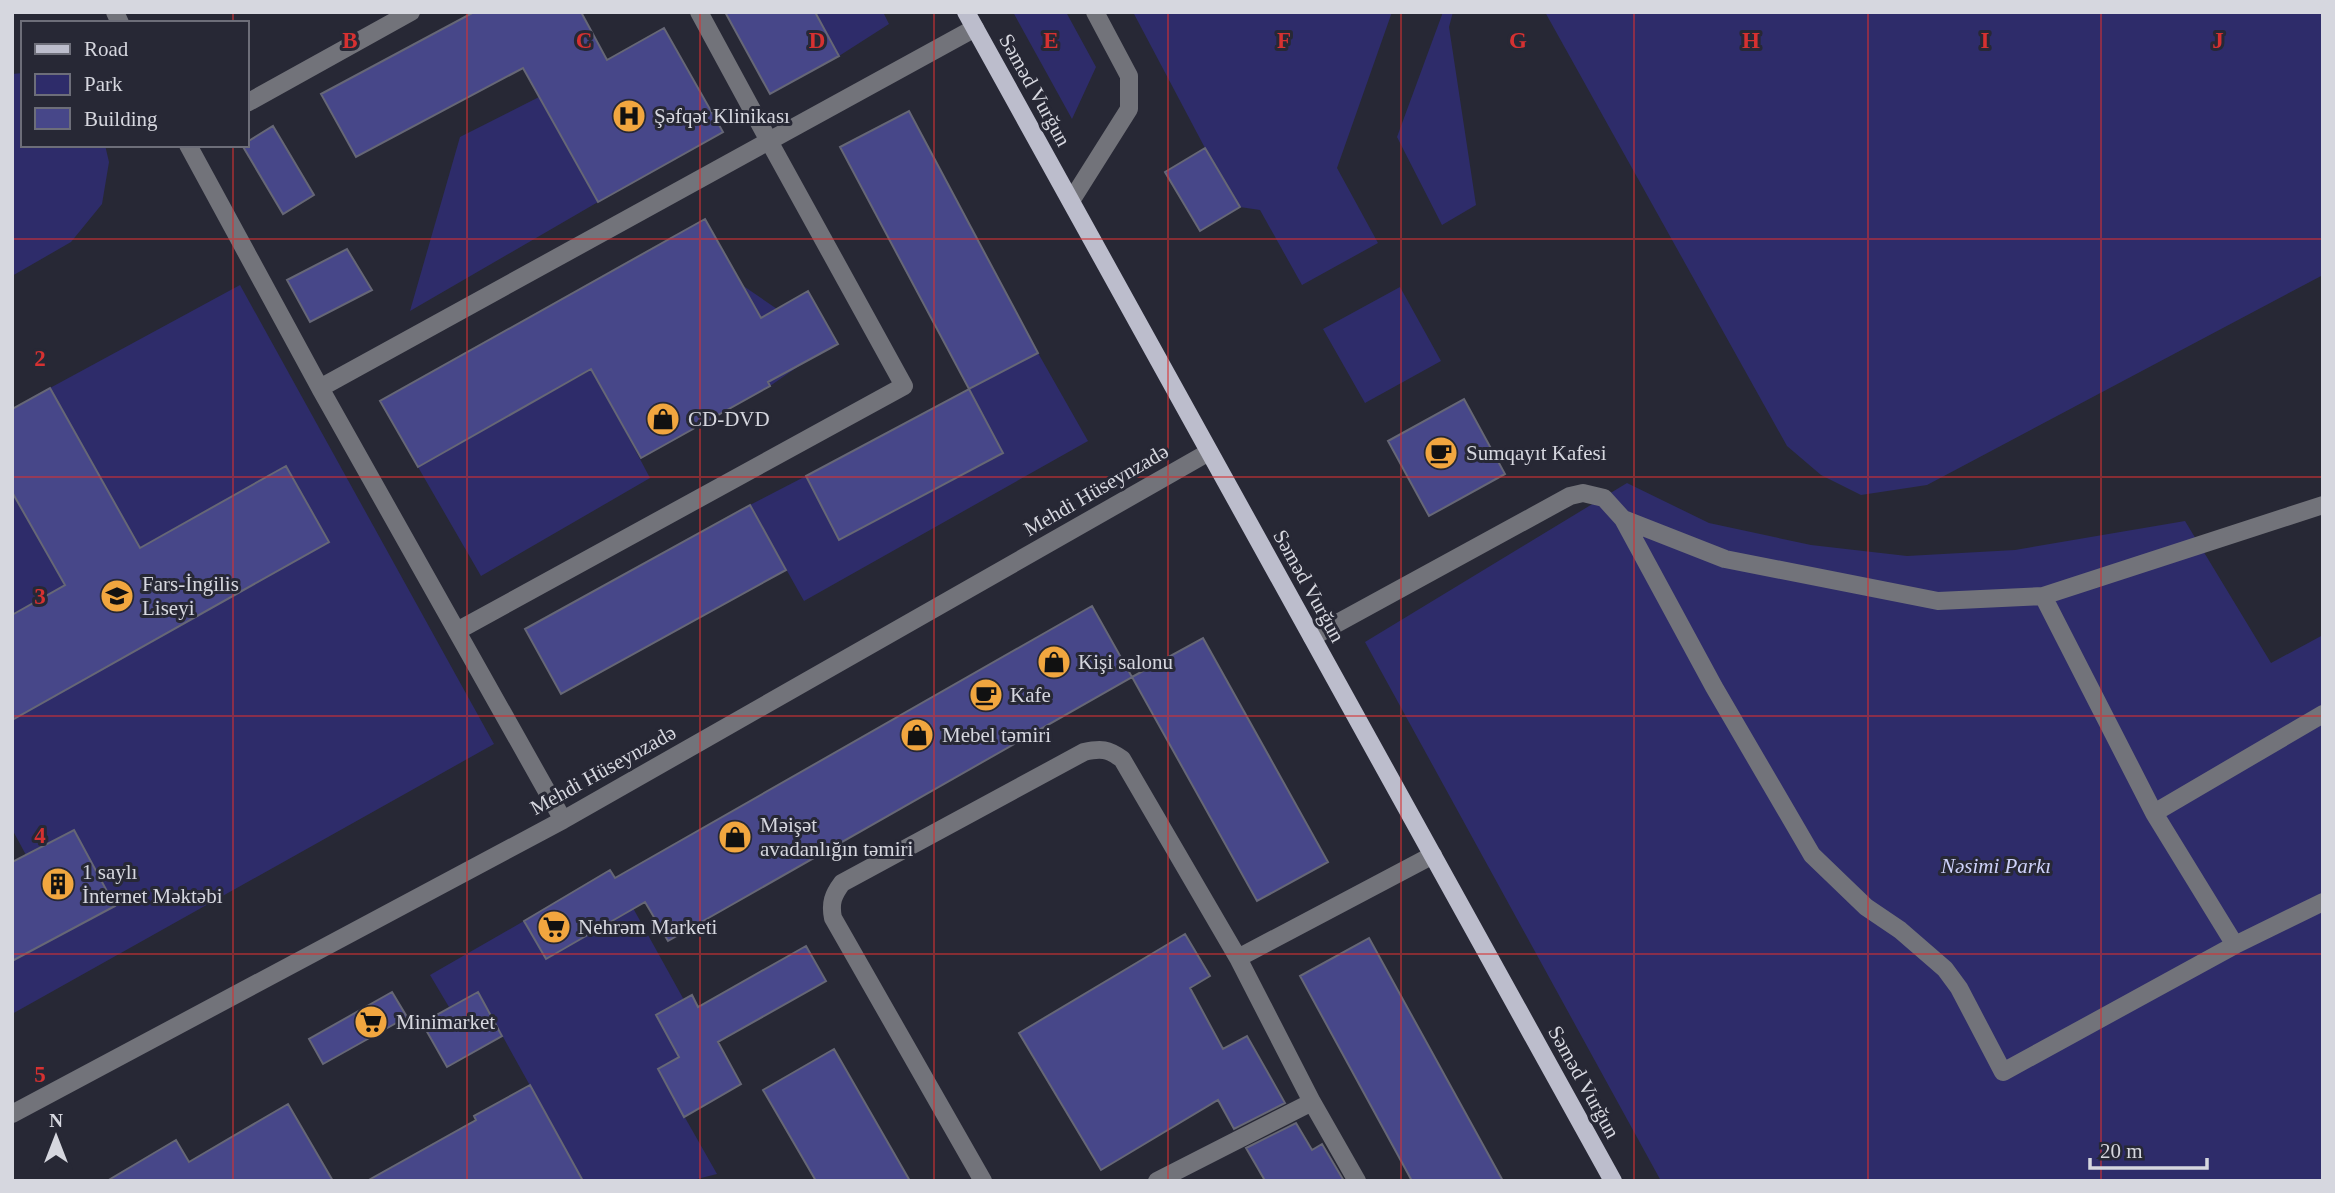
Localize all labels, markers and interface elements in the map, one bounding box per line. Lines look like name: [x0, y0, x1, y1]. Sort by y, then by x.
legend: [21, 21, 248, 147]
text: B: [342, 28, 358, 53]
text: C: [576, 28, 592, 53]
text: D: [809, 28, 825, 53]
text: E: [1043, 28, 1059, 53]
text: F: [1277, 28, 1291, 53]
text: G: [1509, 28, 1527, 53]
text: H: [1742, 28, 1760, 53]
text: I: [1981, 28, 1990, 53]
text: J: [2212, 28, 2224, 53]
street label: Səməd Vurğun: [994, 30, 1076, 151]
text: Road: [84, 37, 129, 61]
text: Park: [84, 72, 123, 96]
hospital icon: Şəfqət Klinikası: [610, 97, 648, 135]
place label: Şəfqət Klinikası: [654, 104, 790, 128]
text: Building: [84, 107, 158, 131]
text: 2: [34, 346, 46, 371]
shop icon: CD-DVD: [644, 400, 682, 438]
place label: CD-DVD: [688, 407, 770, 431]
cafe icon: Sumqayıt Kafesi: [1422, 434, 1460, 472]
street label: Mehdi Hüseynzadə: [1020, 439, 1172, 541]
place label: Sumqayıt Kafesi: [1466, 441, 1607, 465]
street label: Səməd Vurğun: [1268, 526, 1350, 647]
place label: Fars-İngilis Liseyi: [142, 572, 239, 620]
school or university icon: Fars-İngilis Liseyi: [98, 577, 136, 615]
text: 3: [34, 584, 46, 609]
shop icon: Kişi salonu: [1035, 643, 1073, 681]
place label: Kişi salonu: [1078, 650, 1174, 674]
cafe icon: Kafe: [967, 676, 1005, 714]
place label: Kafe: [1010, 683, 1051, 707]
shop icon: Mebel təmiri: [898, 716, 936, 754]
street label: Mehdi Hüseynzadə: [526, 720, 680, 820]
place label: Mebel təmiri: [942, 723, 1051, 747]
place label: Məişət avadanlığın təmiri: [760, 813, 914, 861]
shop icon: Məişət avadanlığın təmiri: [716, 818, 754, 856]
text: 4: [34, 823, 46, 848]
park label: Nəsimi Parkı: [1940, 854, 2051, 878]
place label: 1 saylı İnternet Məktəbi: [82, 860, 223, 908]
building icon: 1 saylı İnternet Məktəbi: [39, 865, 77, 903]
supermarket icon: Nehrəm Marketi: [535, 908, 573, 946]
place label: Nehrəm Marketi: [578, 915, 718, 939]
supermarket icon: Minimarket: [352, 1003, 390, 1041]
place label: Minimarket: [396, 1010, 495, 1034]
street label: Səməd Vurğun: [1543, 1022, 1625, 1143]
text: 5: [34, 1062, 46, 1087]
north arrow: [21, 1102, 91, 1172]
text: N: [49, 1110, 63, 1131]
scale bar: [2090, 1126, 2207, 1170]
text: 20 m: [2100, 1139, 2143, 1163]

